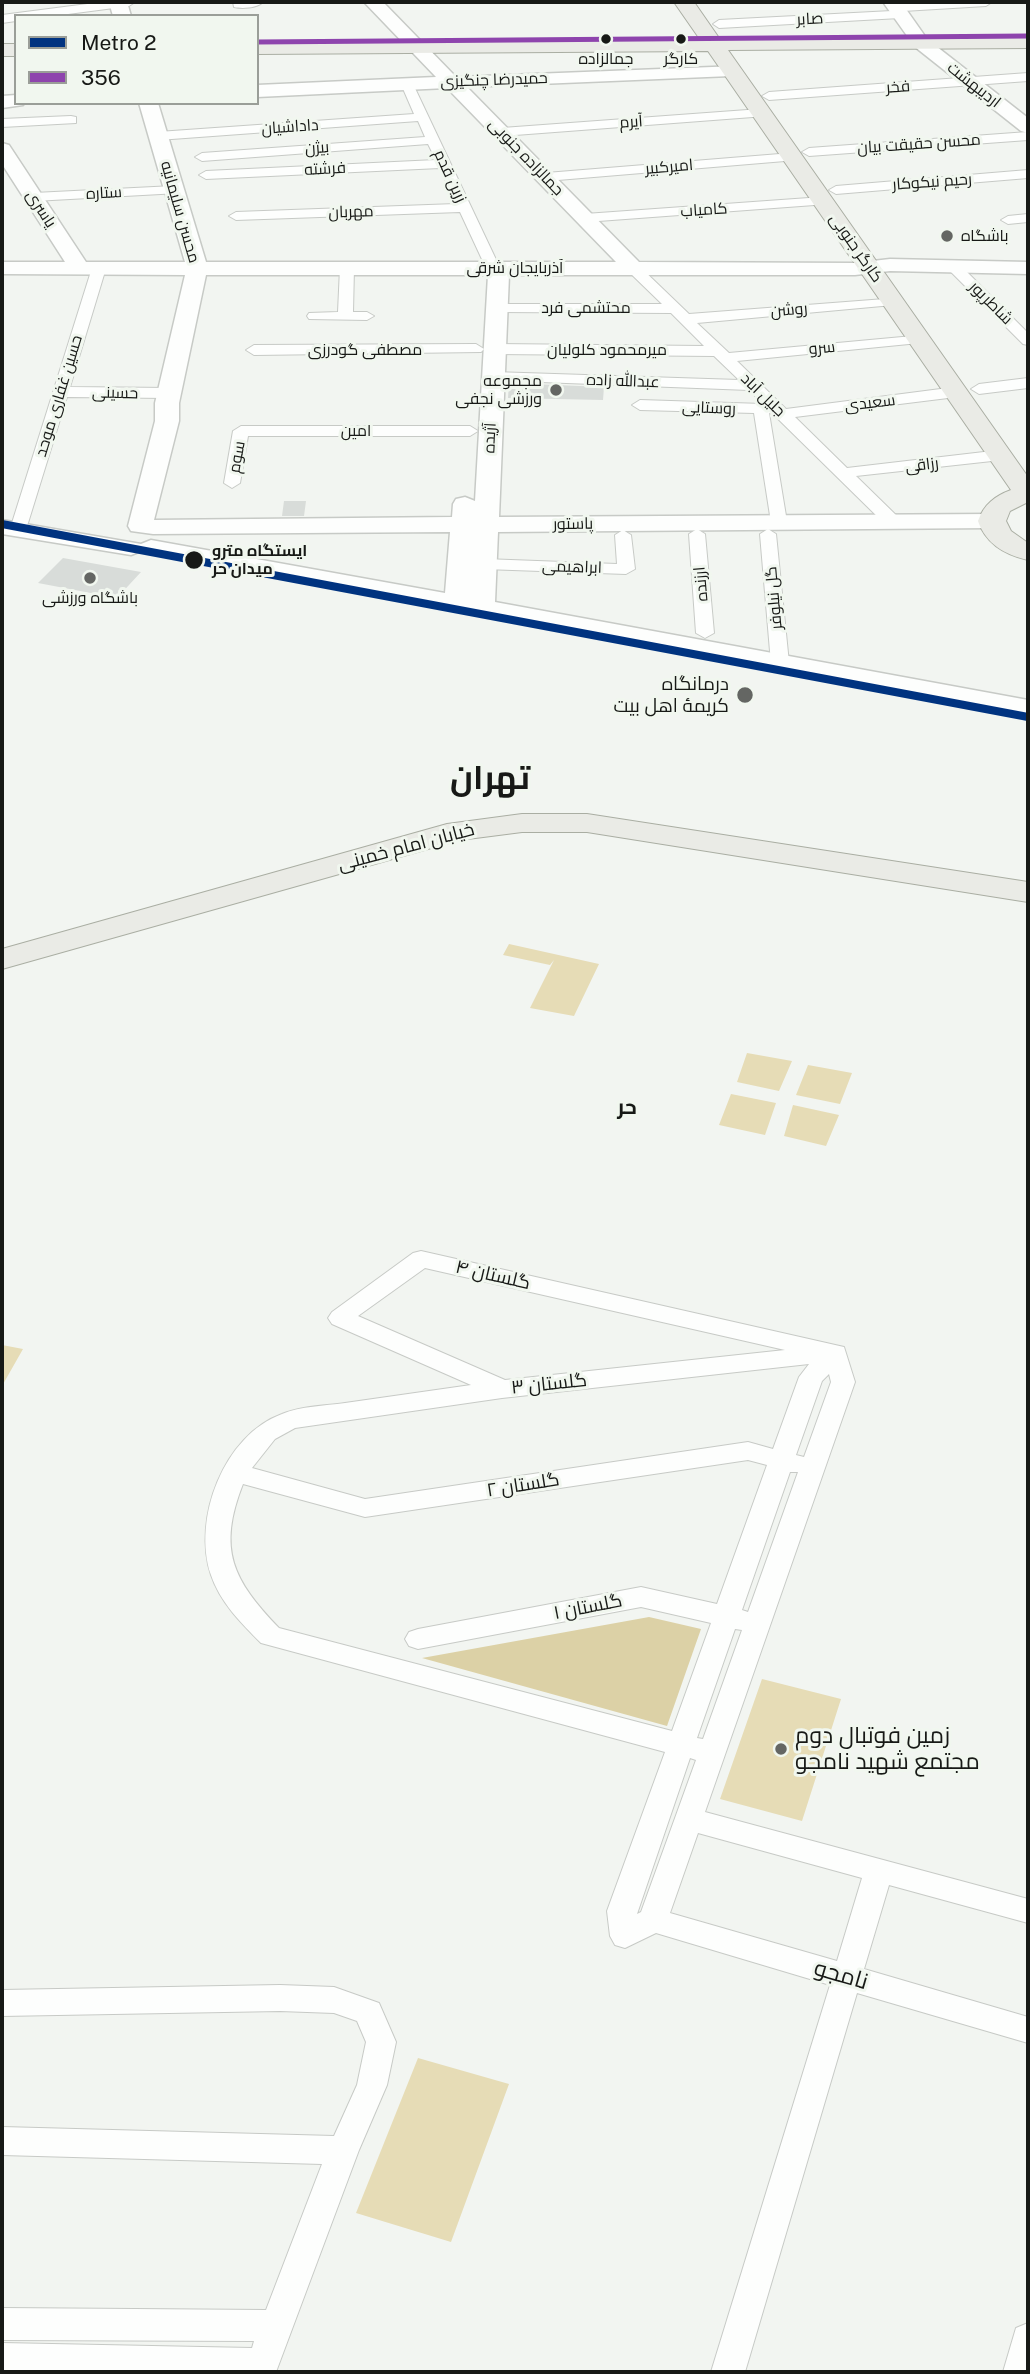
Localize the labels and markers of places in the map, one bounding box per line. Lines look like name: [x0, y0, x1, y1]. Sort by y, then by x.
marker: جمالزاده: [599, 32, 613, 46]
marker: کارگر: [674, 32, 688, 46]
place label: جمالزاده: [579, 49, 633, 69]
place label: کارگر: [664, 49, 698, 69]
place label: باشگاه: [961, 226, 1009, 246]
marker: باشگاه: [939, 228, 955, 244]
place label: مجموعه ورزشی نجفی: [455, 371, 542, 409]
marker: مجموعه ورزشی نجفی: [548, 382, 564, 398]
place label: ایستگاه مترو میدان حر: [212, 541, 307, 579]
marker: ایستگاه مترو میدان حر: [183, 549, 205, 571]
marker: باشگاه ورزشی: [82, 570, 98, 586]
place label: باشگاه ورزشی: [42, 588, 138, 608]
place label: درمانگاه کریمهٔ اهل بیت: [614, 673, 729, 717]
marker: درمانگاه کریمهٔ اهل بیت: [735, 685, 755, 705]
place label: زمین فوتبال دوم مجتمع شهید نامجو: [795, 1722, 980, 1776]
marker: زمین فوتبال دوم مجتمع شهید نامجو: [773, 1741, 789, 1757]

